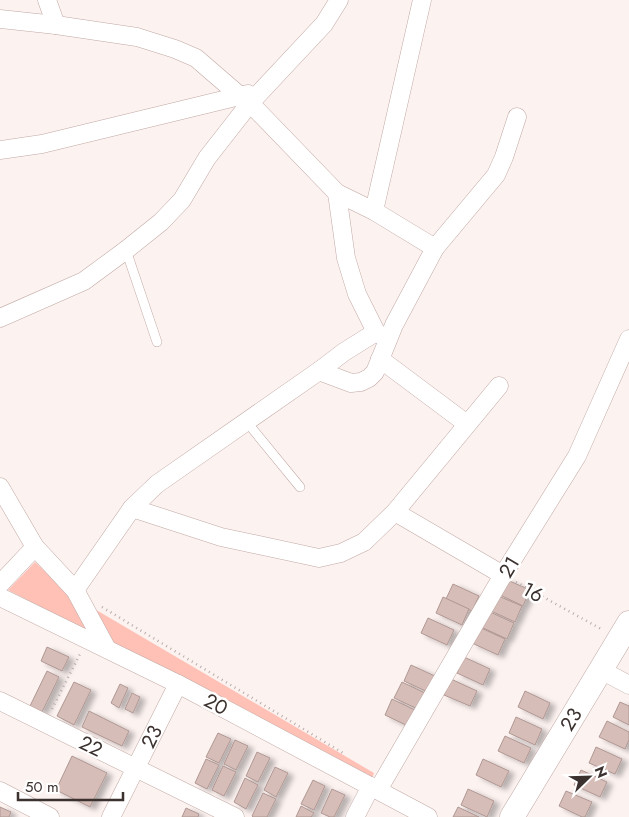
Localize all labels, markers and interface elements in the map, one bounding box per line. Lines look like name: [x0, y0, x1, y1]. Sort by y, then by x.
street label: 21: [492, 551, 527, 583]
street label: 16: [517, 575, 549, 610]
street label: 20: [199, 686, 233, 723]
street label: 23: [553, 703, 590, 737]
street label: 23: [134, 720, 170, 753]
street label: 22: [74, 728, 107, 764]
north arrow: [564, 752, 614, 802]
text: N: [590, 763, 612, 781]
scale bar: [18, 770, 122, 802]
text: 50 m: [25, 776, 59, 798]

